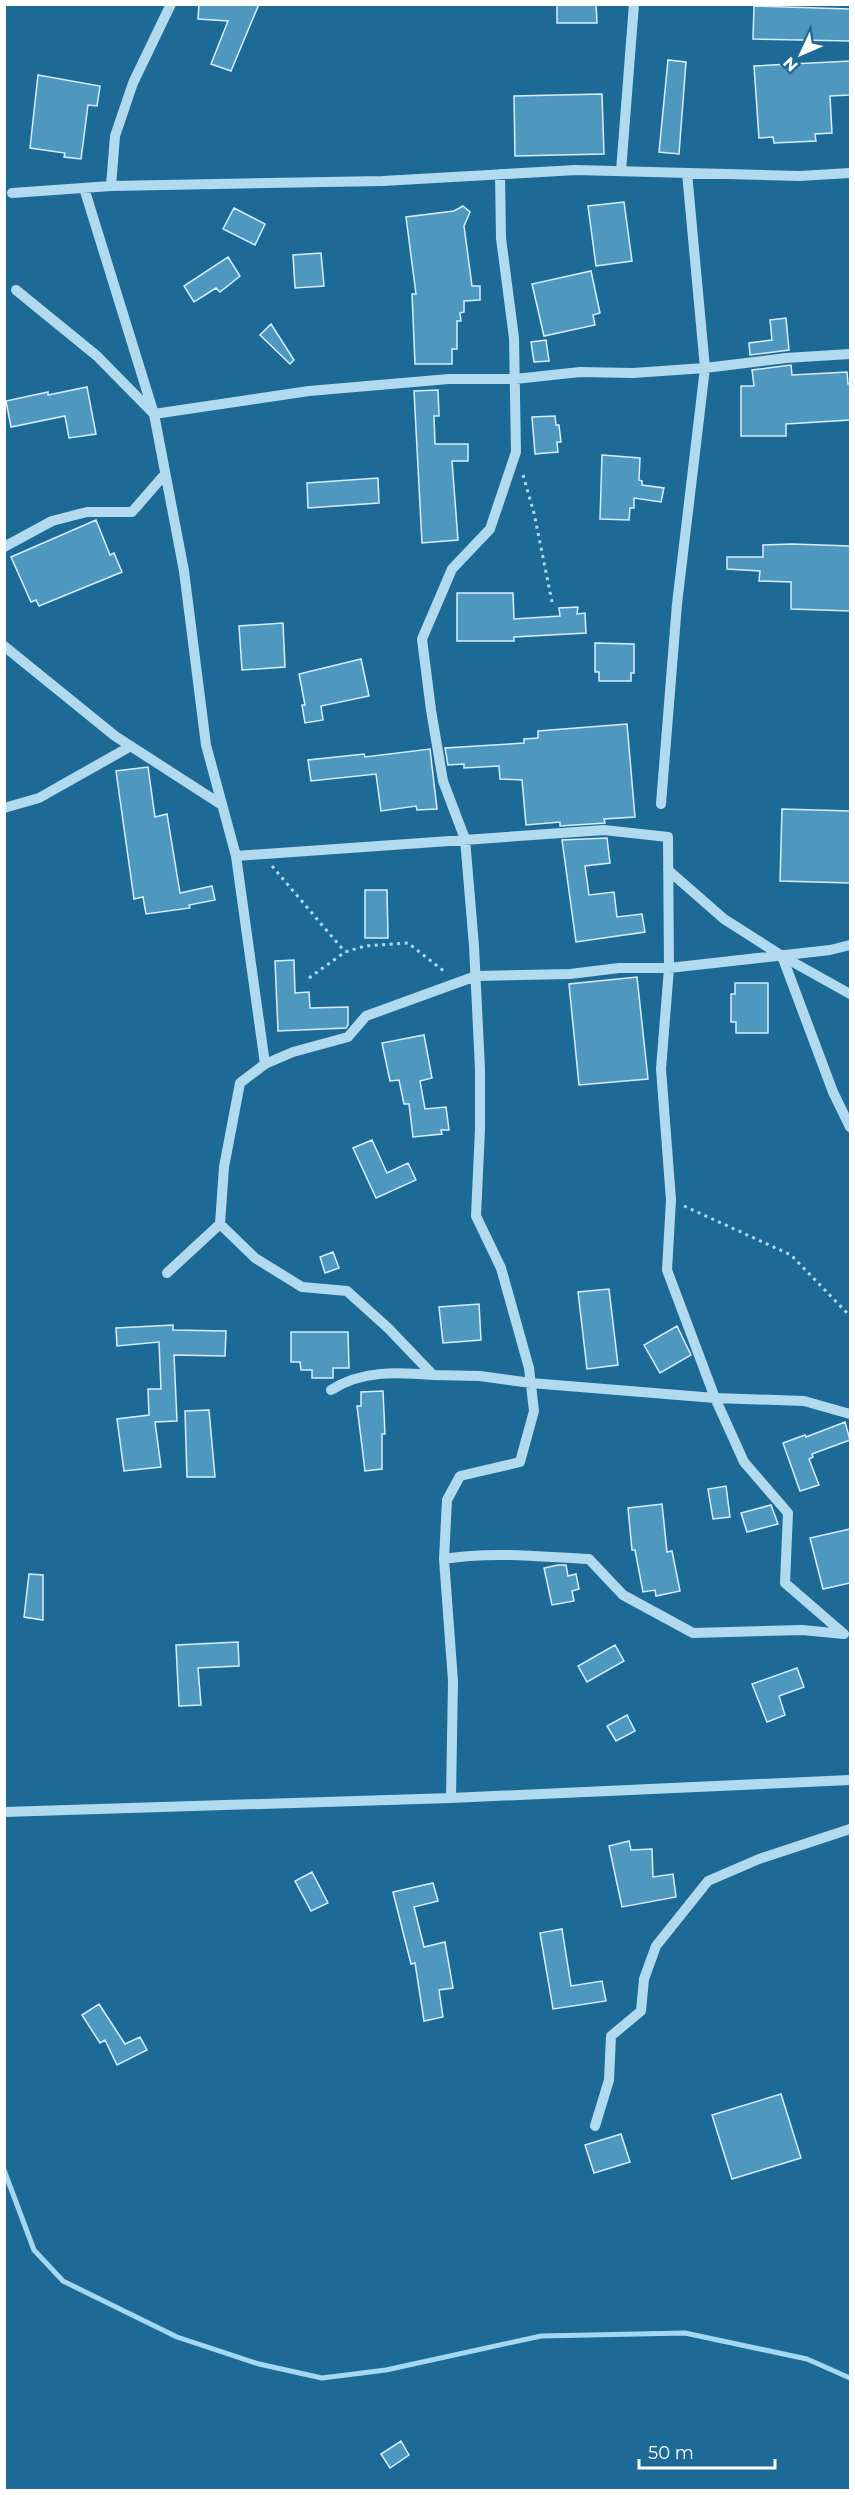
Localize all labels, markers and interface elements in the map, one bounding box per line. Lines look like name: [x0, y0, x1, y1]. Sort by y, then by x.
north arrow: [771, 24, 831, 84]
text: N: [779, 53, 802, 75]
scale bar: [639, 2432, 776, 2470]
text: 50 m: [648, 2442, 694, 2464]

